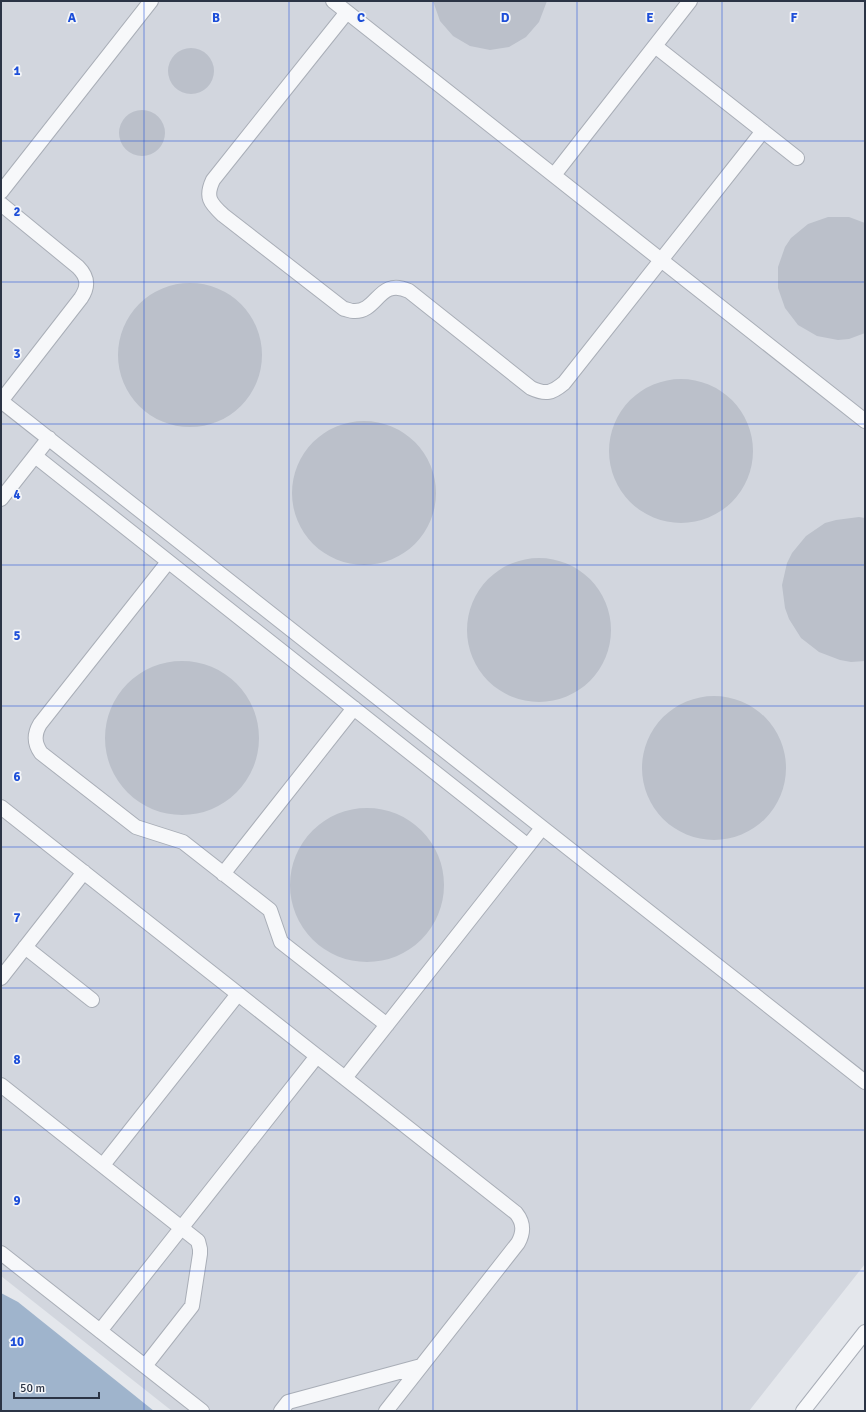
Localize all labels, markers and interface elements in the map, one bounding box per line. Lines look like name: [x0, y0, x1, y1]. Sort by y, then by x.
text: A: [68, 10, 77, 26]
text: B: [212, 10, 220, 26]
text: C: [357, 10, 365, 26]
text: D: [501, 10, 510, 26]
text: E: [646, 10, 654, 26]
text: F: [791, 10, 798, 26]
text: 1: [13, 63, 21, 79]
text: 2: [13, 204, 21, 220]
text: 3: [13, 346, 21, 362]
text: 4: [13, 487, 21, 503]
text: 5: [13, 628, 21, 644]
text: 6: [13, 769, 21, 785]
text: 7: [13, 910, 21, 926]
text: 8: [13, 1052, 21, 1068]
text: 9: [13, 1193, 21, 1209]
text: 10: [10, 1334, 24, 1350]
scale bar: [14, 1374, 99, 1400]
text: 50 m: [20, 1381, 45, 1396]

